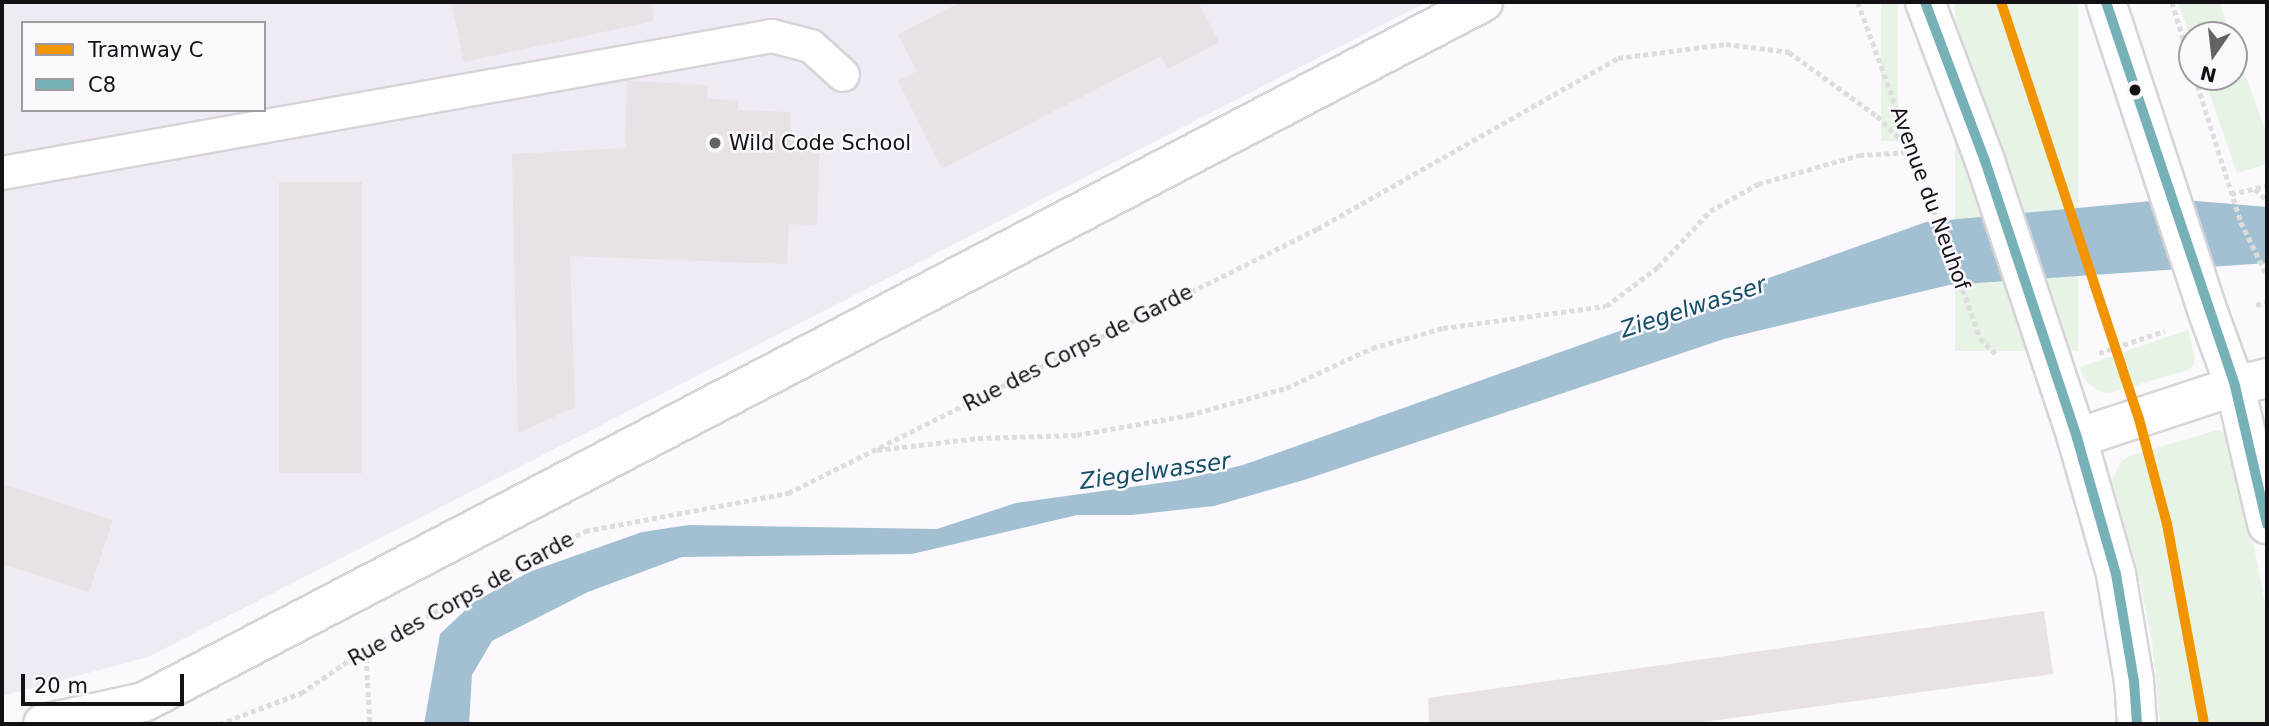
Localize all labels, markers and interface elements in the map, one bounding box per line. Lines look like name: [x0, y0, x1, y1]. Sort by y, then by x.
legend: [21, 21, 266, 112]
north arrow: [2178, 21, 2248, 91]
text: Tramway C: [88, 38, 204, 62]
text: N: [2198, 62, 2219, 87]
text: C8: [88, 73, 116, 97]
unlabelled marker: [2128, 83, 2142, 97]
street label: Avenue du Neuhof: [1885, 103, 1975, 293]
place label: Wild Code School: [729, 130, 911, 156]
marker: Wild Code School: [707, 135, 723, 151]
water label: Ziegelwasser: [1616, 270, 1770, 344]
street label: Rue des Corps de Garde: [959, 279, 1197, 417]
water label: Ziegelwasser: [1078, 447, 1232, 495]
street label: Rue des Corps de Garde: [344, 526, 578, 672]
scale bar: [24, 660, 187, 704]
text: 20 m: [34, 674, 88, 698]

